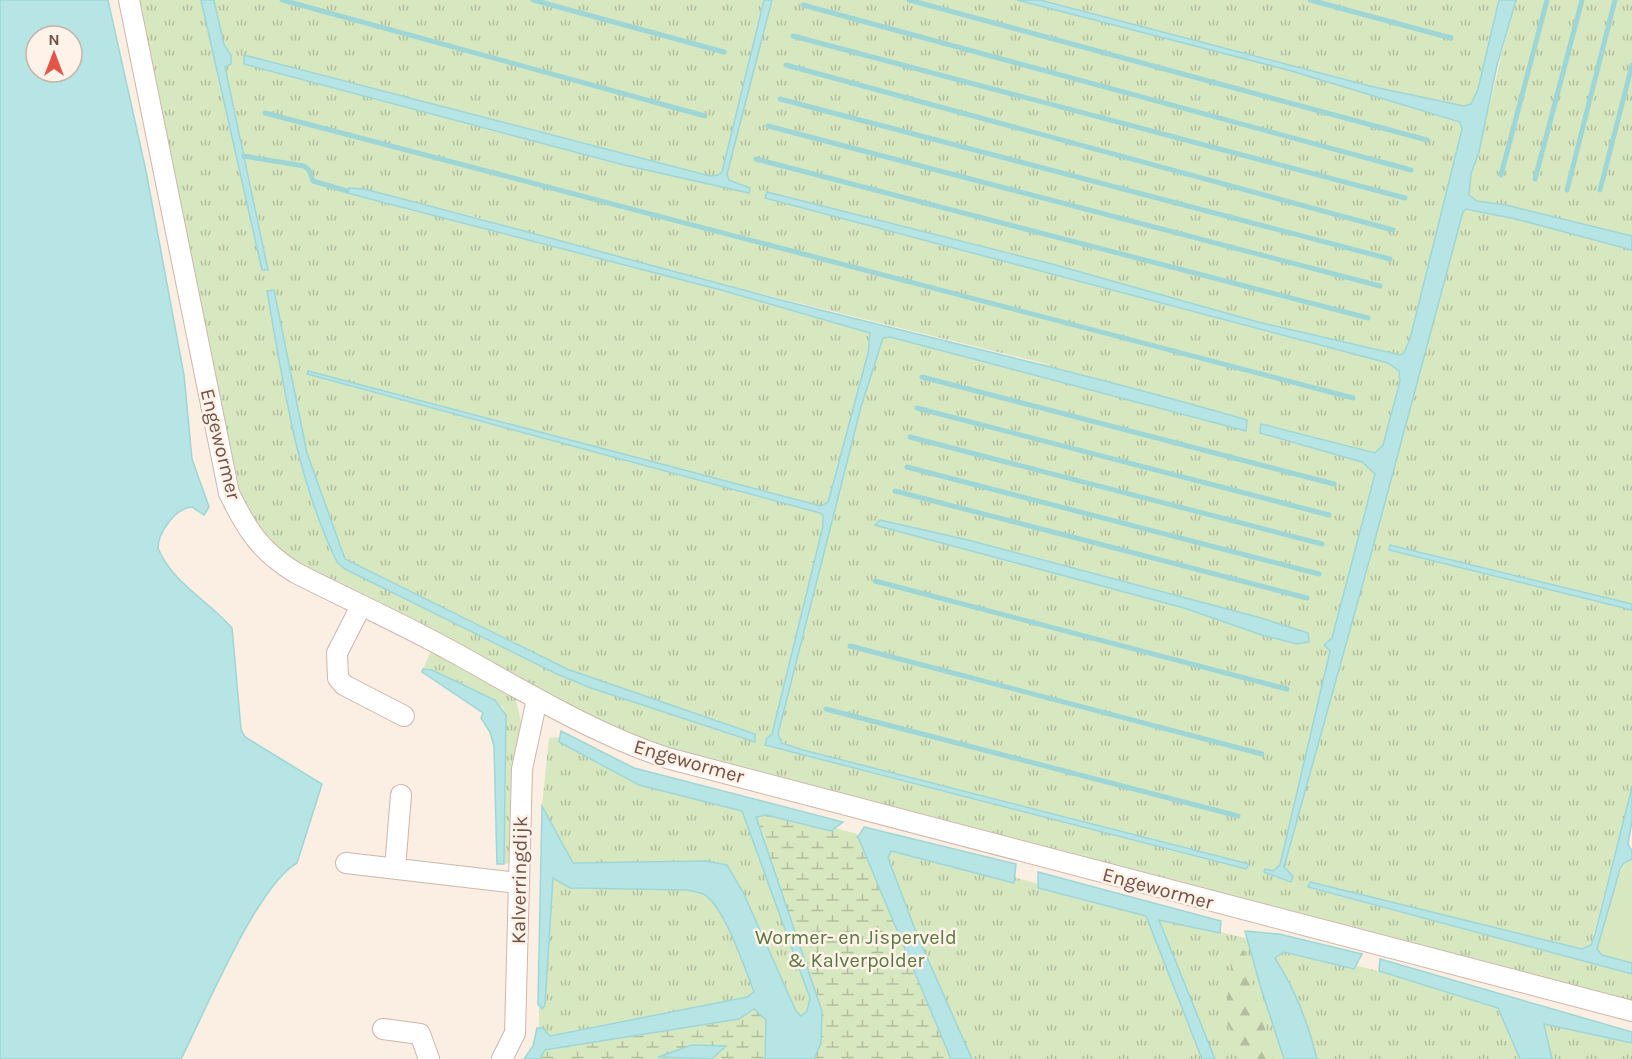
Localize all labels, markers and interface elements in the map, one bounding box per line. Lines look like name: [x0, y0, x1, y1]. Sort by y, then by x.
north arrow: [24, 24, 84, 84]
text: N: [48, 30, 60, 49]
street label: Engewormer: [196, 386, 246, 503]
street label: Engewormer: [631, 735, 747, 788]
street label: Kalverringdijk: [507, 816, 532, 944]
street label: Engewormer: [1100, 863, 1217, 915]
park label: Wormer- en Jisperveld & Kalverpolder: [755, 926, 957, 972]

